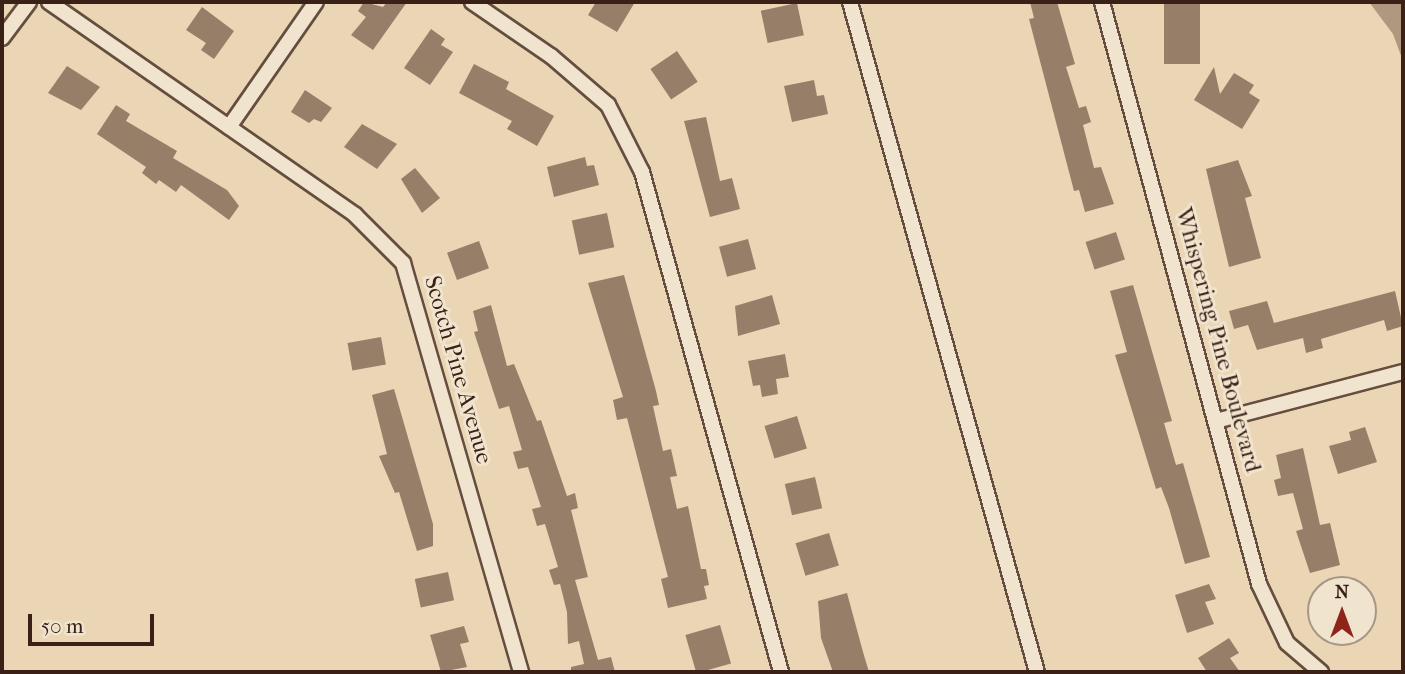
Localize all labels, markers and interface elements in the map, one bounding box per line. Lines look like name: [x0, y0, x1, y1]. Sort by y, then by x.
street label: Whispering Pine Boulevard: [1169, 205, 1267, 475]
street label: Scotch Pine Avenue: [418, 273, 498, 467]
north arrow: [1307, 576, 1377, 646]
text: N: [1335, 581, 1349, 603]
scale bar: [32, 600, 158, 644]
text: 50 m: [41, 614, 84, 638]

